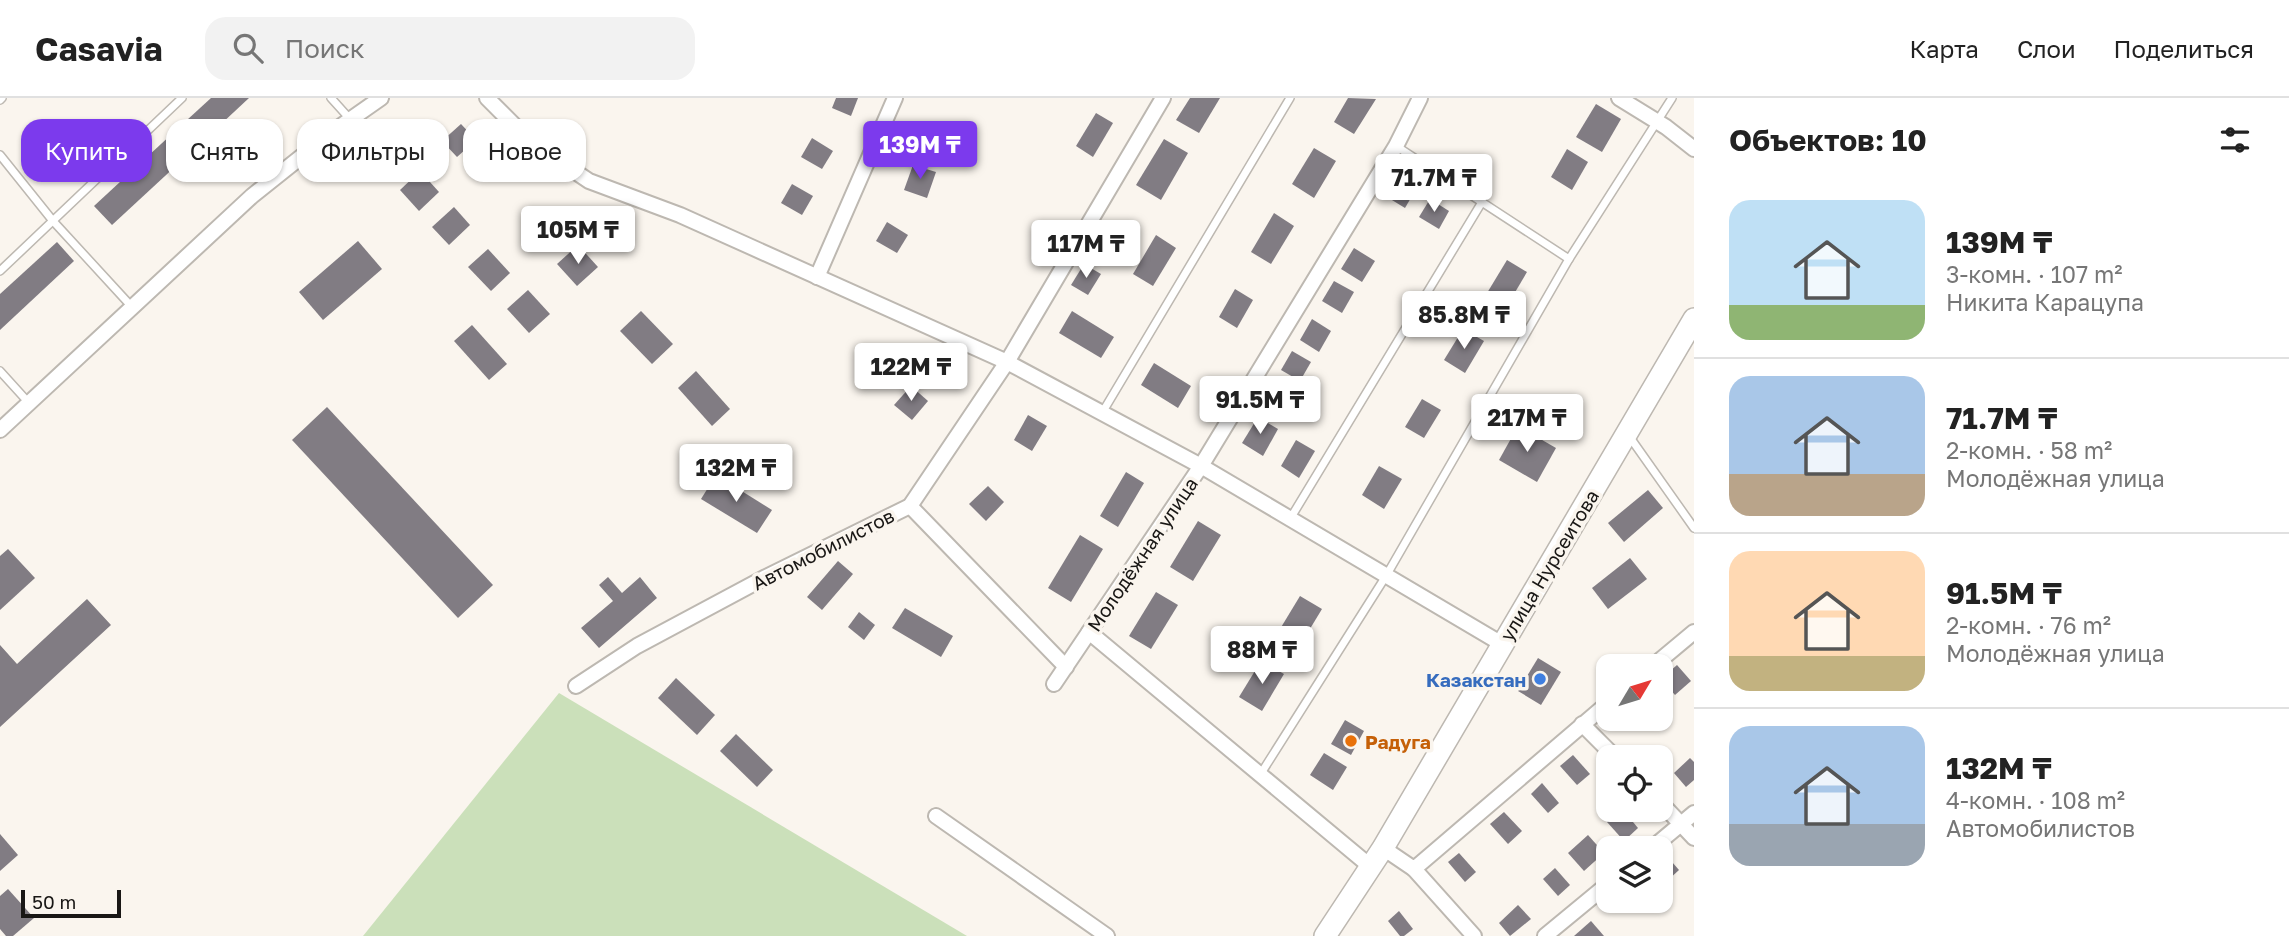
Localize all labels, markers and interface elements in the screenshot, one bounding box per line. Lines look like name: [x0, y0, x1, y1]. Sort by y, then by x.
search box: [205, 17, 695, 80]
text: Casavia: [35, 29, 163, 68]
icon: search: [229, 29, 267, 67]
text: Поиск: [285, 33, 365, 64]
text: Карта: [1909, 34, 1979, 63]
text: Слои: [2017, 34, 2076, 63]
text: Поделиться: [2114, 34, 2254, 63]
chip: Купить: [21, 119, 152, 182]
chip: Снять: [166, 119, 283, 182]
chip: Фильтры: [297, 119, 449, 182]
chip: Новое: [463, 119, 586, 182]
icon: filters: [2216, 121, 2254, 159]
pin: 139M ₸: [863, 122, 977, 181]
text: Объектов: 10: [1729, 122, 1927, 158]
text: 139M ₸: [879, 130, 961, 158]
pin: 71.7M ₸: [1369, 155, 1499, 214]
text: 71.7M ₸: [1391, 163, 1477, 191]
pin: 105M ₸: [521, 206, 635, 266]
text: 105M ₸: [537, 215, 619, 243]
pin: 117M ₸: [1029, 220, 1143, 280]
text: 139M ₸: [1946, 224, 2053, 260]
icon: home: [1785, 228, 1869, 312]
text: 117M ₸: [1047, 229, 1125, 257]
text: 3-комн. · 107 m²: [1946, 260, 2123, 288]
text: Никита Карацупа: [1946, 288, 2144, 316]
pin: 85.8M ₸: [1399, 292, 1529, 351]
text: 85.8M ₸: [1418, 300, 1510, 328]
pin: 122M ₸: [854, 344, 968, 403]
text: 122M ₸: [870, 352, 952, 380]
pin: 91.5M ₸: [1195, 376, 1325, 436]
text: 91.5M ₸: [1215, 385, 1305, 413]
pin: 217M ₸: [1470, 394, 1584, 454]
text: 71.7M ₸: [1946, 400, 2057, 436]
text: 217M ₸: [1487, 403, 1567, 431]
icon: home: [1785, 404, 1869, 488]
text: 2-комн. · 58 m²: [1946, 436, 2112, 464]
pin: 132M ₸: [679, 444, 793, 504]
text: 132M ₸: [695, 453, 777, 481]
text: Молодёжная улица: [1946, 464, 2165, 492]
street label: Молодёжная улица: [1082, 473, 1202, 635]
street label: улица Нурсеитова: [1495, 485, 1603, 645]
street label: Автомобилистов: [748, 503, 898, 595]
text: 91.5M ₸: [1946, 575, 2062, 611]
icon: home: [1785, 579, 1869, 663]
text: 2-комн. · 76 m²: [1946, 611, 2111, 639]
pin: 88M ₸: [1213, 626, 1311, 686]
text: 88M ₸: [1227, 635, 1297, 663]
text: Молодёжная улица: [1946, 639, 2165, 667]
north arrow: [1596, 654, 1673, 732]
map controls: [1596, 654, 1673, 913]
place label: Казакстан: [1426, 668, 1526, 691]
marker: Казакстан: [1532, 671, 1548, 687]
place label: Радуга: [1365, 730, 1431, 753]
marker: Радуга: [1343, 733, 1359, 749]
button: locate: [1596, 745, 1673, 822]
text: 132M ₸: [1946, 750, 2052, 786]
icon: home: [1785, 754, 1869, 838]
text: 4-комн. · 108 m²: [1946, 786, 2125, 814]
text: Автомобилистов: [1946, 814, 2135, 842]
button: layers: [1596, 836, 1673, 913]
scale bar: [21, 887, 121, 919]
text: 50 m: [32, 890, 76, 913]

